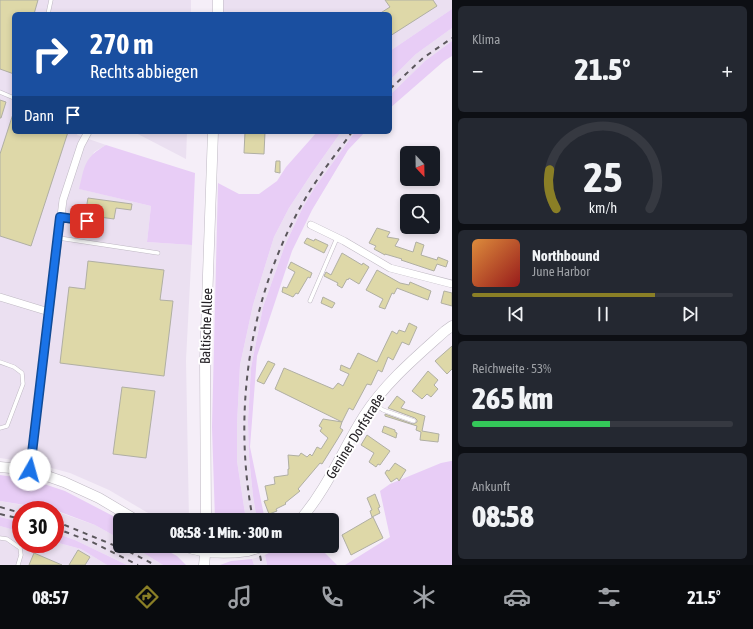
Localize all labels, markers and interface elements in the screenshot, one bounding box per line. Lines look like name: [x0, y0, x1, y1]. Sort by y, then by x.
icon: right: [24, 28, 76, 80]
text: 270 m: [90, 28, 153, 60]
text: Klima: [472, 32, 500, 47]
text: 21.5°: [575, 52, 630, 86]
text: −: [472, 56, 483, 82]
text: +: [722, 56, 733, 82]
text: Rechts abbiegen: [90, 61, 199, 82]
icon: arrive: [62, 104, 84, 126]
text: Dann: [24, 107, 54, 124]
north arrow: [400, 146, 440, 186]
map controls: [400, 146, 440, 234]
text: 25: [583, 152, 622, 200]
button: search: [400, 194, 440, 234]
text: km/h: [588, 199, 617, 215]
pin: [70, 204, 104, 238]
icon: arrive: [76, 210, 98, 232]
text: Northbound: [532, 247, 600, 264]
text: June Harbor: [532, 264, 590, 279]
street label: Baltische Allee: [197, 288, 215, 364]
icon: previous: [505, 303, 527, 325]
icon: pause: [592, 303, 614, 325]
icon: next: [679, 303, 701, 325]
text: Reichweite · 53%: [472, 361, 551, 376]
text: 265 km: [472, 381, 553, 415]
street label: Geniner Dorfstraße: [322, 390, 388, 482]
position arrow: [9, 449, 51, 491]
text: Ankunft: [472, 479, 510, 494]
text: 08:58: [472, 499, 534, 533]
speed limit sign: 30: [12, 501, 64, 553]
text: 08:58 · 1 Min. · 300 m: [170, 524, 282, 541]
icon: directions: [133, 583, 161, 611]
icon: music: [226, 583, 254, 611]
icon: phone: [318, 583, 346, 611]
icon: climate: [410, 583, 438, 611]
icon: car: [503, 583, 531, 611]
icon: filters: [595, 583, 623, 611]
text: 08:57: [32, 587, 69, 608]
text: 21.5°: [687, 587, 721, 608]

